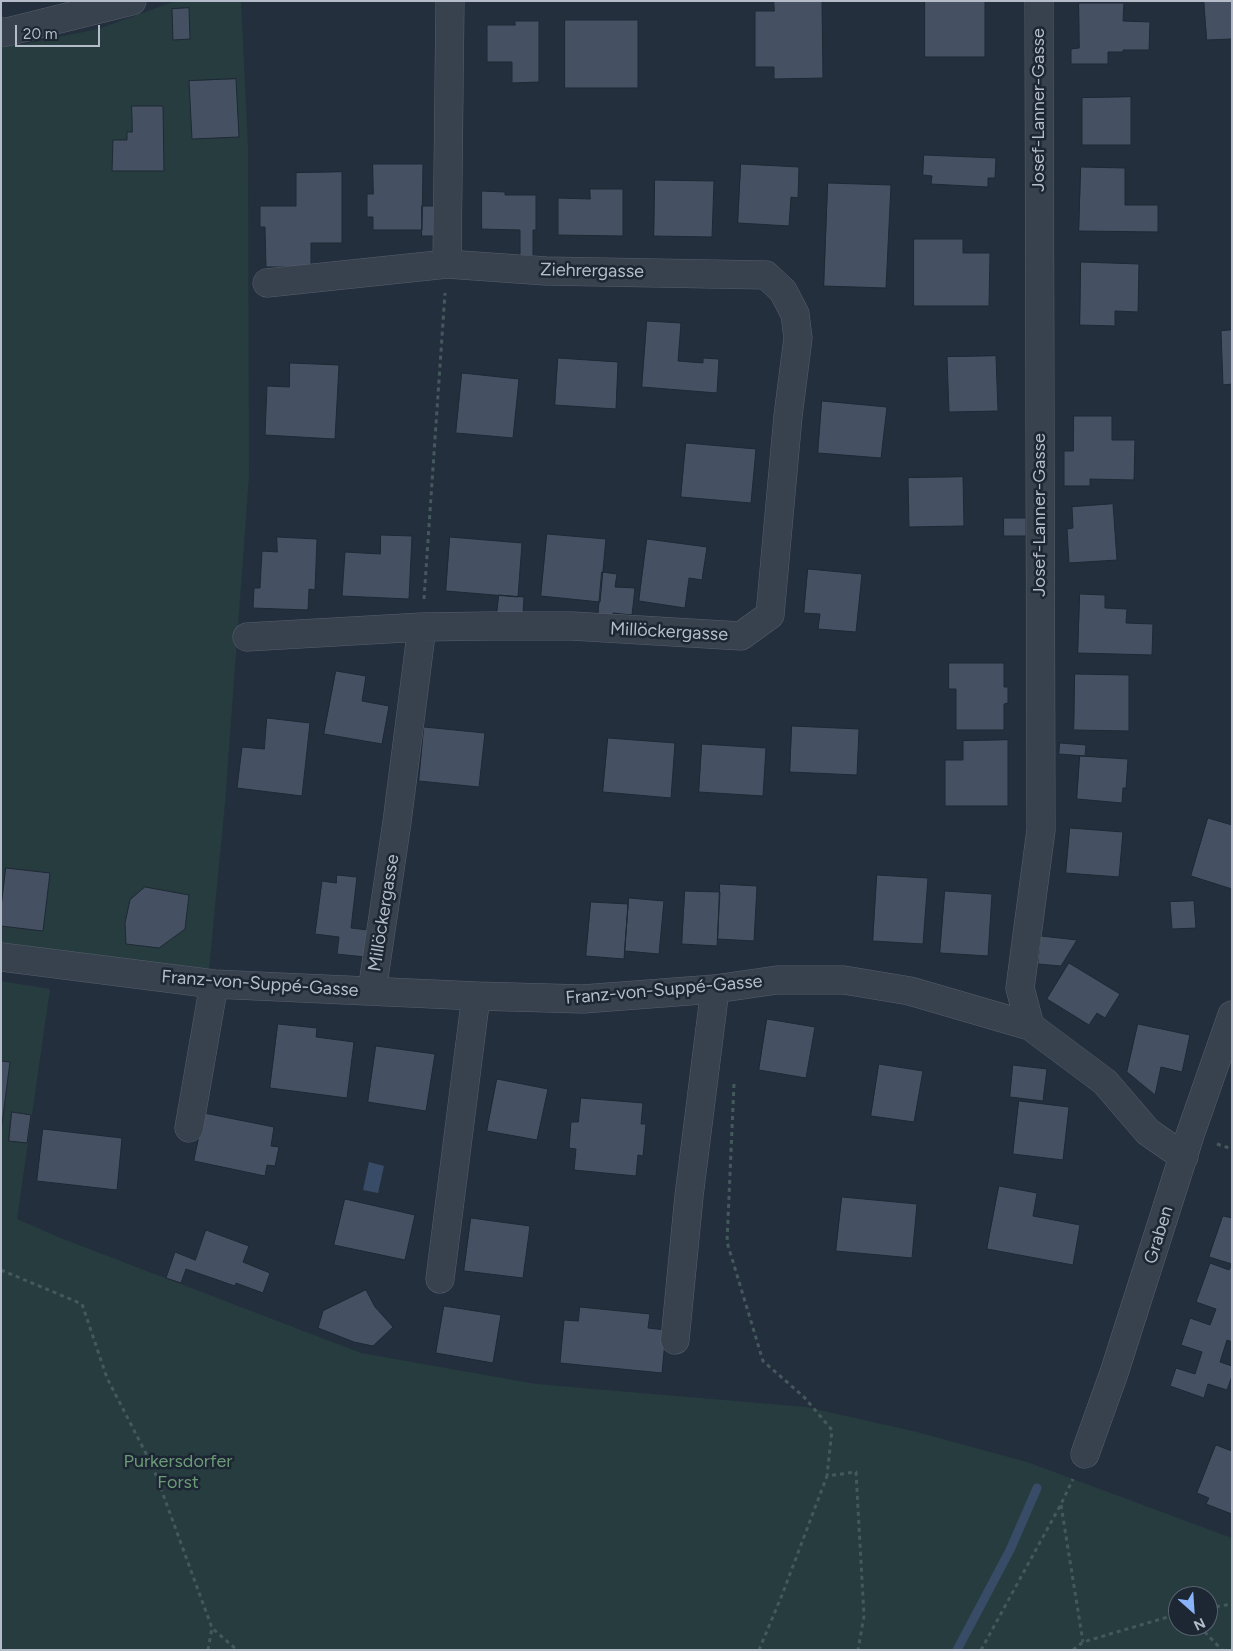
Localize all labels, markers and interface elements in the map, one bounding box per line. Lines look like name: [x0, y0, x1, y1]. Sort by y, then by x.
scale bar: [18, 15, 102, 47]
text: 20 m: [23, 25, 57, 43]
street label: Josef-Lanner-Gasse: [1028, 28, 1050, 192]
street label: Ziehrergasse: [540, 259, 644, 283]
street label: Josef-Lanner-Gasse: [1029, 433, 1051, 597]
street label: Millöckergasse: [609, 618, 729, 646]
street label: Millöckergasse: [364, 853, 404, 973]
street label: Franz-von-Suppé-Gasse: [161, 966, 359, 1002]
street label: Franz-von-Suppé-Gasse: [565, 971, 763, 1009]
street label: Graben: [1140, 1203, 1178, 1267]
park label: Purkersdorfer Forst: [124, 1451, 232, 1494]
north arrow: [1168, 1586, 1218, 1636]
text: N: [1191, 1614, 1208, 1634]

